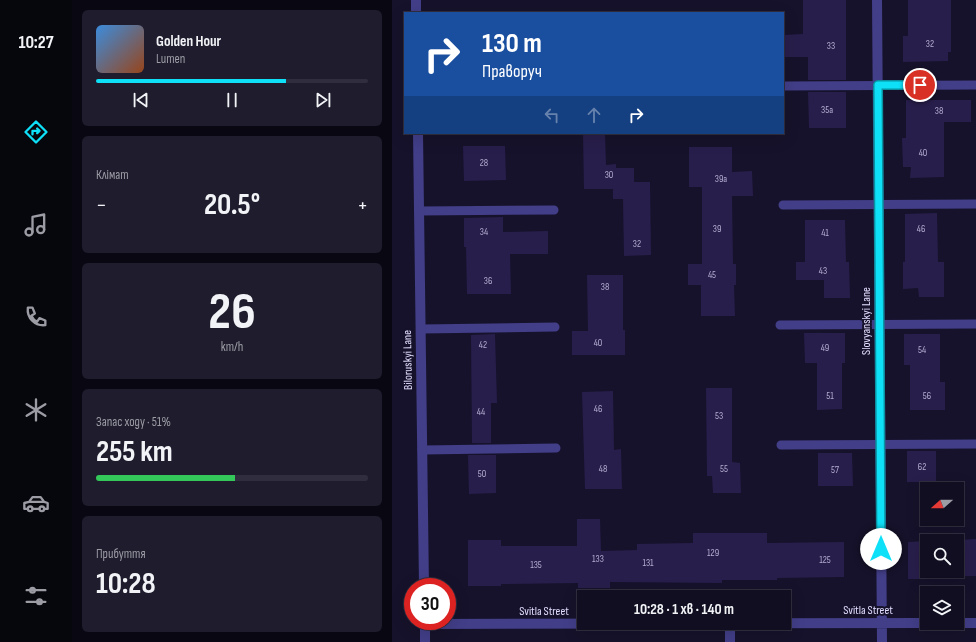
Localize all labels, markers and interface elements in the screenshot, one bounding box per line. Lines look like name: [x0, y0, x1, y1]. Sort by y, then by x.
text: 130 m: [482, 27, 542, 60]
icon: right: [416, 28, 468, 80]
text: 10:27: [18, 32, 54, 53]
text: Golden Hour: [156, 32, 221, 51]
house number: 32: [926, 38, 934, 50]
house number: 33: [827, 40, 835, 52]
text: Lumen: [156, 51, 185, 67]
text: Праворуч: [482, 61, 542, 82]
pin: [903, 68, 937, 102]
icon: arrive: [909, 74, 931, 96]
icon: previous: [130, 89, 152, 111]
icon: pause: [221, 89, 243, 111]
icon: next: [312, 89, 334, 111]
icon: left: [541, 104, 563, 126]
icon: ahead: [583, 104, 605, 126]
icon: right: [625, 104, 647, 126]
house number: 35а: [821, 104, 833, 116]
house number: 38: [935, 105, 943, 117]
icon: directions: [22, 118, 50, 146]
house number: 40: [919, 147, 927, 159]
house number: 28: [480, 157, 488, 169]
text: Клімат: [96, 167, 129, 183]
house number: 30: [605, 169, 613, 181]
house number: 39а: [715, 173, 727, 185]
text: 20.5°: [204, 187, 260, 223]
text: −: [96, 192, 107, 219]
text: +: [357, 192, 368, 219]
icon: music: [22, 211, 50, 239]
house number: 39: [713, 223, 721, 235]
house number: 46: [917, 223, 925, 235]
house number: 34: [480, 226, 488, 238]
house number: 41: [821, 227, 829, 239]
house number: 32: [633, 238, 641, 250]
house number: 43: [819, 265, 827, 277]
house number: 45: [708, 269, 716, 281]
house number: 36: [484, 275, 492, 287]
text: 26: [208, 281, 256, 344]
house number: 38: [601, 281, 609, 293]
street label: Slovyanskyi Lane: [859, 287, 874, 355]
icon: phone: [22, 303, 50, 331]
street label: Biloruskyi Lane: [400, 330, 416, 390]
house number: 40: [594, 337, 602, 349]
text: km/h: [221, 339, 243, 355]
house number: 42: [479, 339, 487, 351]
house number: 49: [821, 342, 829, 354]
house number: 54: [918, 344, 926, 356]
house number: 51: [826, 390, 834, 402]
house number: 56: [923, 390, 931, 402]
icon: climate: [22, 396, 50, 424]
house number: 46: [594, 403, 602, 415]
house number: 44: [477, 406, 485, 418]
house number: 53: [715, 410, 723, 422]
text: Запас ходу · 51%: [96, 414, 171, 430]
text: 255 km: [96, 434, 173, 470]
house number: 62: [918, 461, 926, 473]
house number: 48: [599, 463, 607, 475]
house number: 55: [720, 463, 728, 475]
house number: 57: [831, 464, 839, 476]
house number: 50: [478, 468, 486, 480]
north arrow: [920, 482, 964, 526]
map controls: [920, 482, 964, 630]
icon: car: [22, 489, 50, 517]
position arrow: [860, 528, 902, 570]
button: search: [920, 534, 964, 578]
text: Прибуття: [96, 546, 146, 562]
house number: 129: [707, 547, 719, 559]
house number: 133: [592, 553, 604, 565]
house number: 125: [819, 554, 831, 566]
house number: 131: [642, 557, 654, 569]
house number: 135: [530, 559, 542, 571]
text: 10:28: [96, 566, 156, 602]
speed limit sign: 30: [404, 578, 456, 630]
icon: filters: [22, 582, 50, 610]
button: layers: [920, 586, 964, 630]
text: 10:28 · 1 хв · 140 m: [634, 600, 734, 619]
street label: Svitla Street: [843, 603, 893, 618]
street label: Svitla Street: [519, 604, 569, 619]

